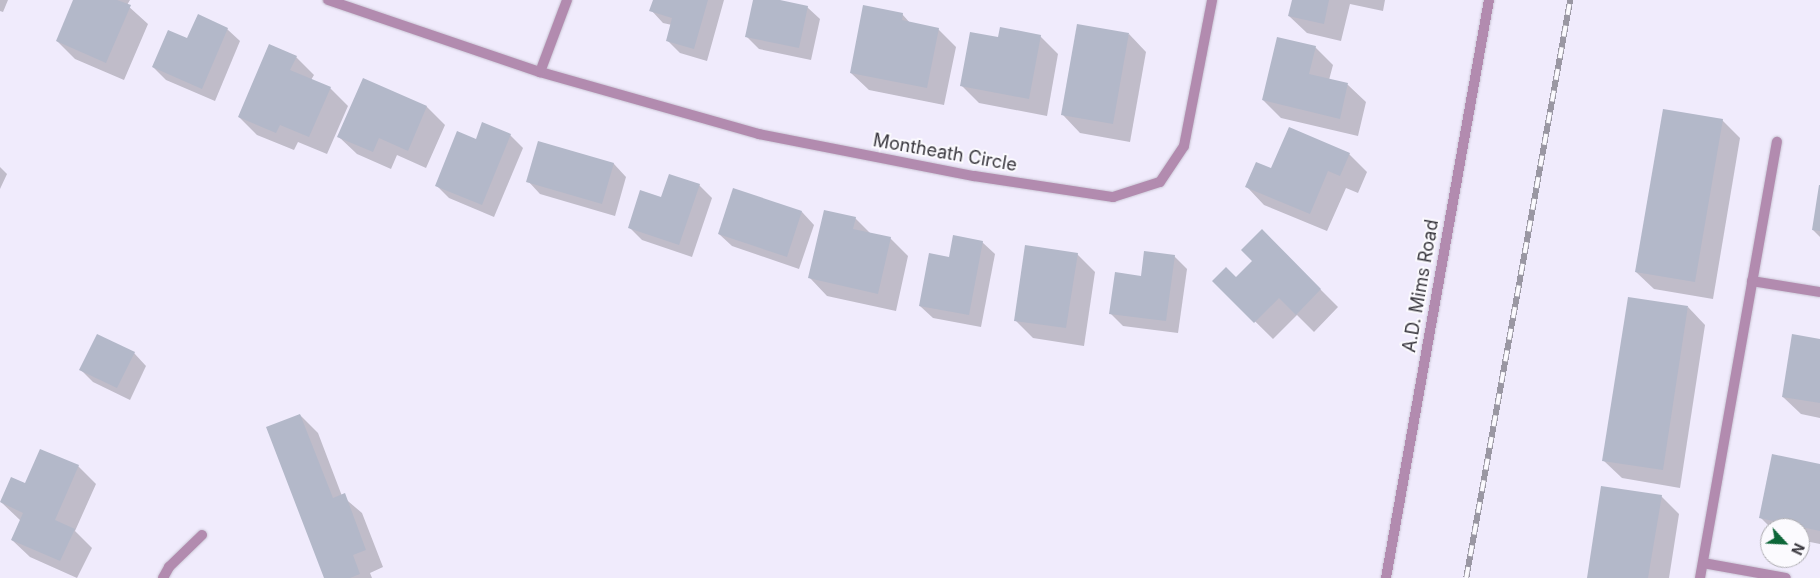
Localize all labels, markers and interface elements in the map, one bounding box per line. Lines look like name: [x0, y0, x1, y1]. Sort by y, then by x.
street label: Montheath Circle: [871, 130, 1019, 176]
street label: A.D. Mims Road: [1399, 218, 1443, 354]
north arrow: [1760, 518, 1810, 568]
text: N: [1788, 541, 1808, 558]

